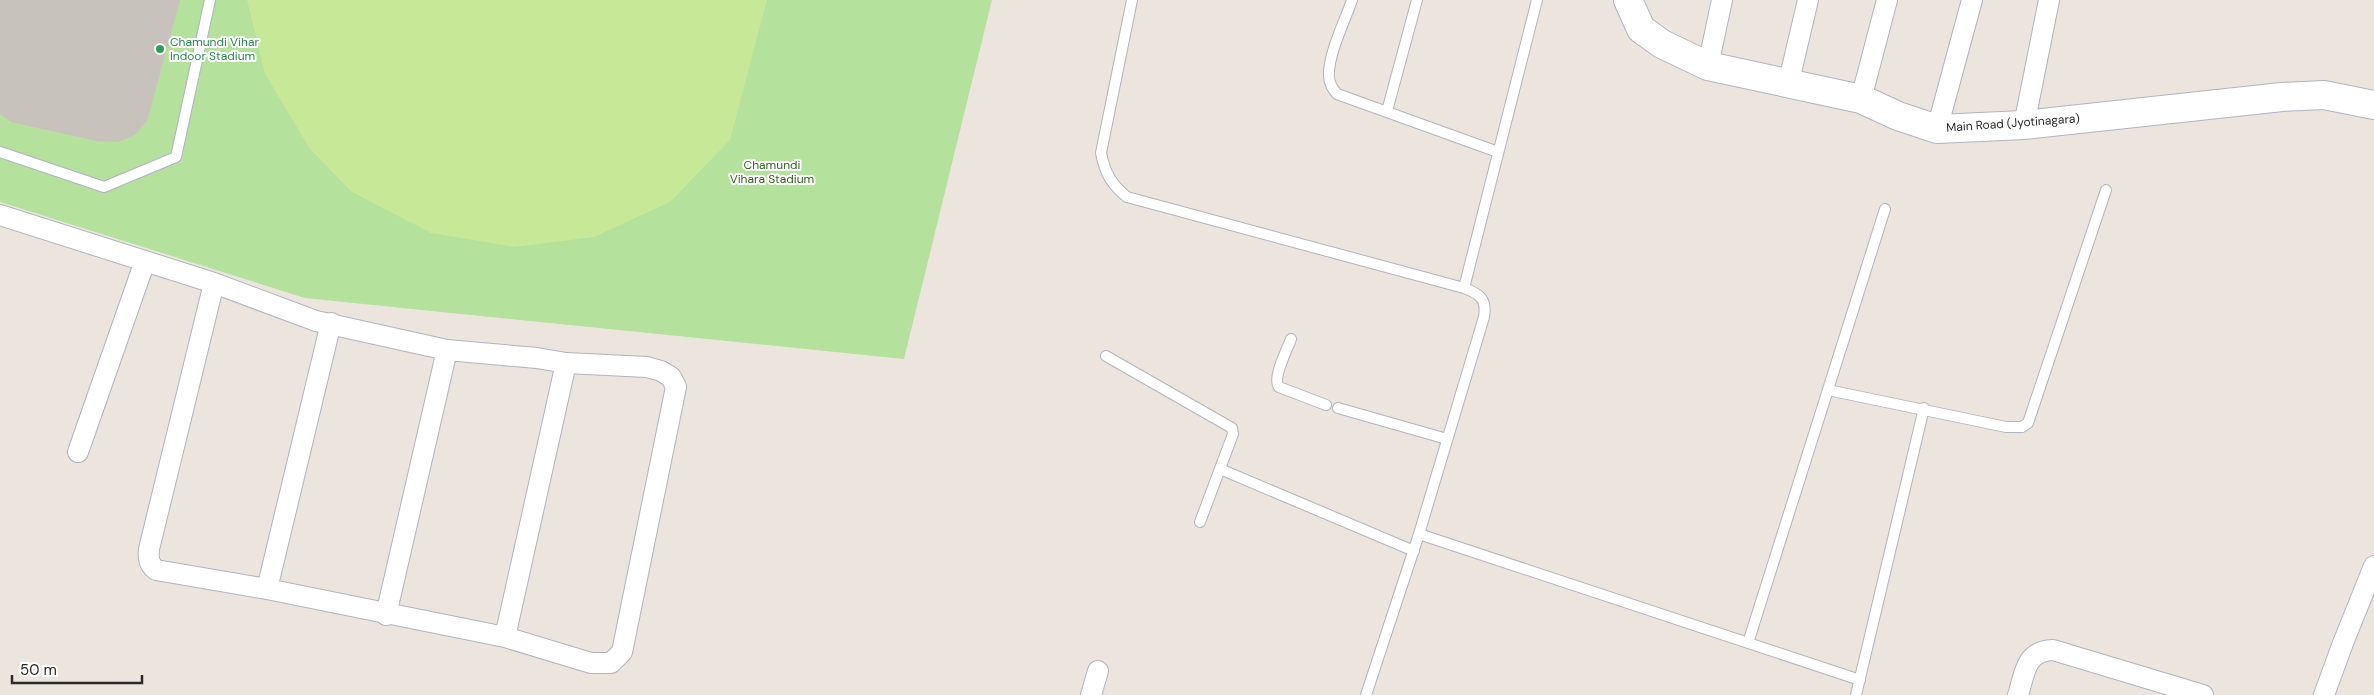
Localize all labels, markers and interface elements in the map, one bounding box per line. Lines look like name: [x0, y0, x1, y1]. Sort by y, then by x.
place label: Chamundi Vihar Indoor Stadium: [170, 34, 259, 64]
marker: Chamundi Vihar Indoor Stadium: [154, 43, 166, 55]
street label: Main Road (Jyotinagara): [1946, 110, 2080, 136]
park label: Chamundi Vihara Stadium: [730, 157, 814, 187]
scale bar: [12, 652, 142, 684]
text: 50 m: [20, 660, 57, 680]

